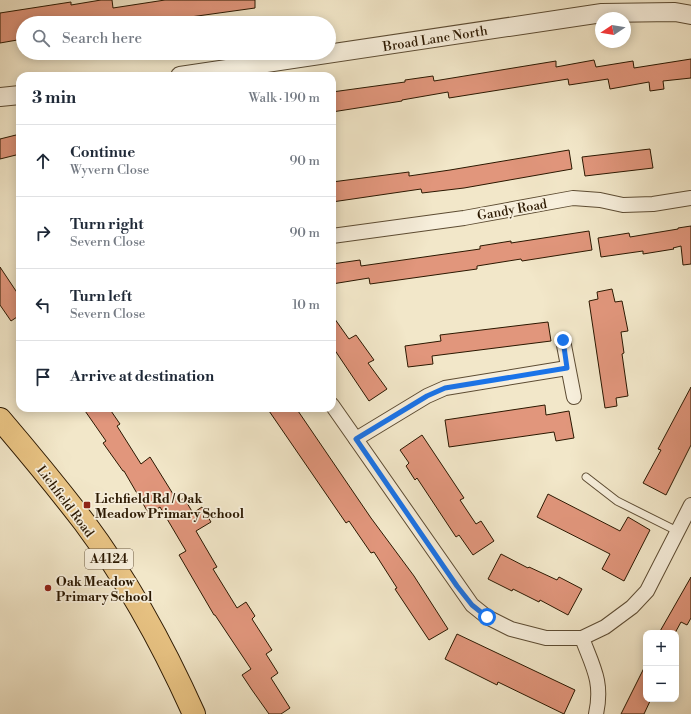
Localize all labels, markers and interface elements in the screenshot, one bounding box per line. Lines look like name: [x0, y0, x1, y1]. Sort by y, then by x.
north arrow: [595, 12, 631, 48]
search box: [16, 16, 336, 60]
street label: Broad Lane North: [381, 23, 489, 55]
icon: search: [30, 27, 52, 49]
text: Search here: [62, 29, 142, 48]
text: 3 min: [32, 87, 76, 109]
text: Walk · 190 m: [249, 90, 320, 106]
text: Continue: [70, 143, 135, 162]
icon: ahead: [32, 150, 54, 172]
text: 90 m: [289, 153, 320, 169]
text: Wyvern Close: [70, 162, 149, 178]
street label: Gandy Road: [476, 196, 549, 224]
text: Turn right: [70, 215, 144, 234]
icon: right: [32, 222, 54, 244]
text: 90 m: [289, 225, 320, 241]
text: Severn Close: [70, 234, 145, 250]
text: Turn left: [70, 287, 132, 306]
icon: left: [32, 294, 54, 316]
text: 10 m: [292, 297, 320, 313]
text: Severn Close: [70, 306, 145, 322]
route end: [554, 331, 572, 349]
icon: arrive: [32, 366, 54, 388]
text: Arrive at destination: [70, 367, 214, 386]
street label: Lichfield Road: [33, 463, 98, 541]
place label: Lichfield Rd / Oak Meadow Primary School: [95, 491, 245, 522]
marker: Lichfield Rd / Oak Meadow Primary School: [82, 500, 92, 510]
road number: A4124: [85, 549, 133, 569]
place label: Oak Meadow Primary School: [56, 574, 153, 605]
marker: Oak Meadow Primary School: [43, 583, 53, 593]
route start: [478, 608, 496, 626]
map controls: [643, 630, 679, 702]
button: +: [643, 630, 679, 666]
button: −: [643, 666, 679, 702]

